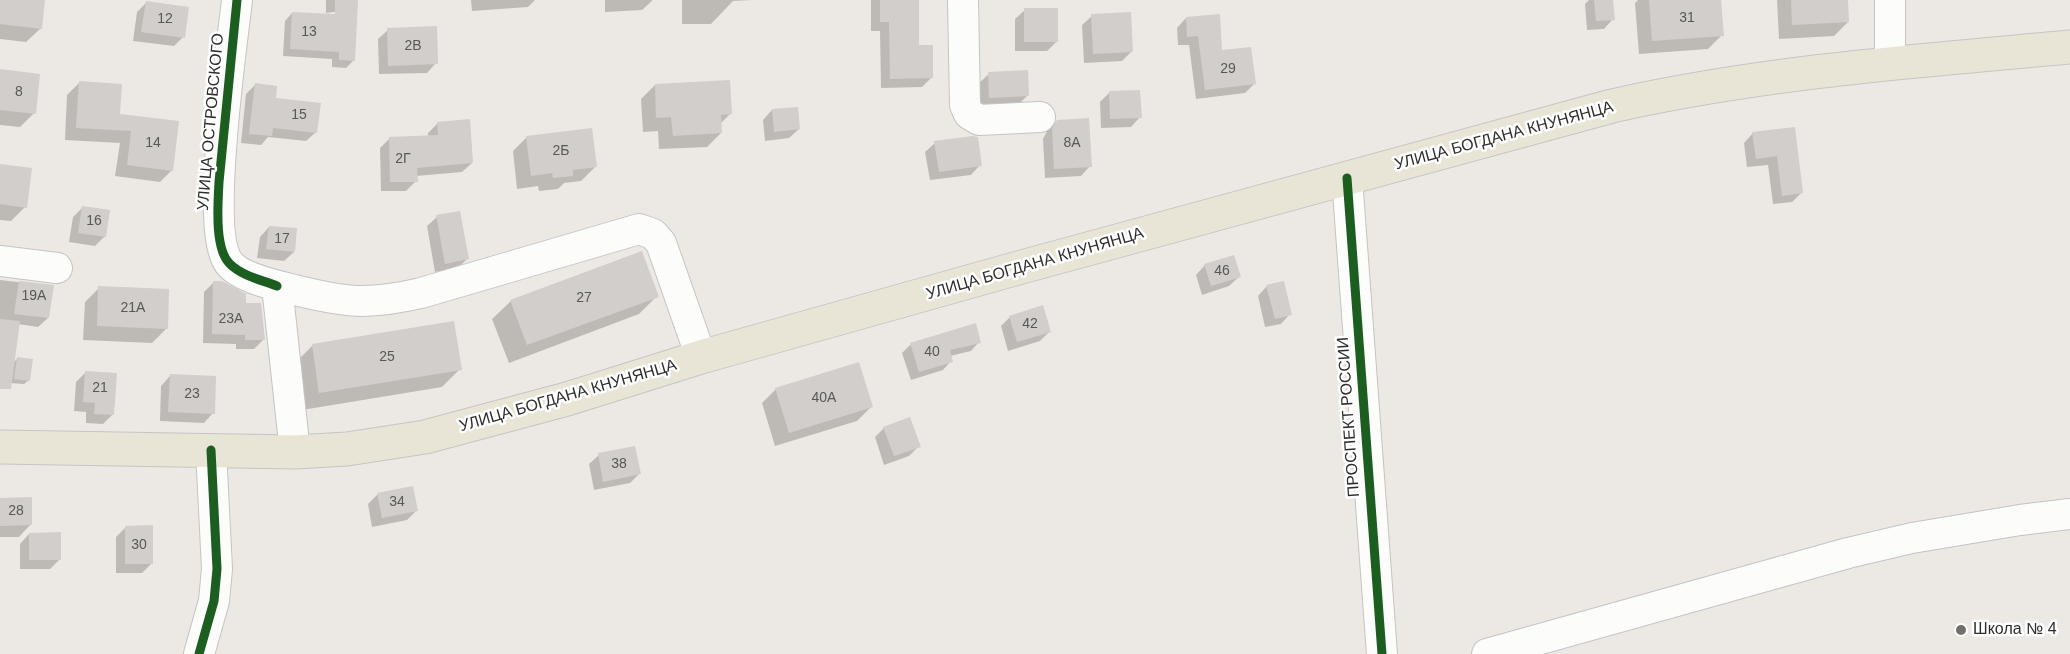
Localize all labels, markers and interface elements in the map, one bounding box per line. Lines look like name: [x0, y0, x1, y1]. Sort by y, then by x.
house number: 31: [1679, 10, 1695, 26]
house number: 12: [157, 11, 173, 27]
house number: 13: [301, 24, 317, 40]
street label: УЛИЦА ОСТРОВСКОГО: [194, 32, 228, 212]
house number: 2В: [404, 38, 422, 54]
house number: 29: [1220, 61, 1236, 77]
house number: 8: [15, 84, 23, 100]
street label: УЛИЦА БОГДАНА КНУНЯНЦА: [1393, 98, 1615, 174]
house number: 15: [291, 107, 307, 123]
house number: 14: [145, 135, 161, 151]
house number: 8А: [1063, 135, 1081, 151]
house number: 2Б: [553, 143, 569, 159]
house number: 2Г: [395, 151, 411, 167]
house number: 16: [86, 213, 102, 229]
street label: УЛИЦА БОГДАНА КНУНЯНЦА: [924, 224, 1146, 304]
house number: 17: [274, 231, 290, 247]
house number: 46: [1214, 263, 1230, 279]
house number: 19А: [22, 288, 46, 304]
house number: 27: [576, 290, 592, 306]
house number: 21А: [121, 300, 145, 316]
house number: 23А: [219, 311, 243, 327]
house number: 42: [1022, 316, 1038, 332]
street label: ПРОСПЕКТ РОССИИ: [1334, 336, 1364, 498]
house number: 40: [924, 344, 940, 360]
house number: 25: [379, 349, 395, 365]
street label: УЛИЦА БОГДАНА КНУНЯНЦА: [457, 356, 679, 436]
house number: 21: [92, 380, 108, 396]
house number: 23: [184, 386, 200, 402]
house number: 40А: [812, 390, 836, 406]
house number: 38: [611, 456, 627, 472]
house number: 34: [389, 494, 405, 510]
house number: 28: [8, 503, 24, 519]
house number: 30: [131, 537, 147, 553]
place label: Школа № 4: [1973, 620, 2057, 640]
marker: Школа № 4: [1954, 623, 1968, 637]

